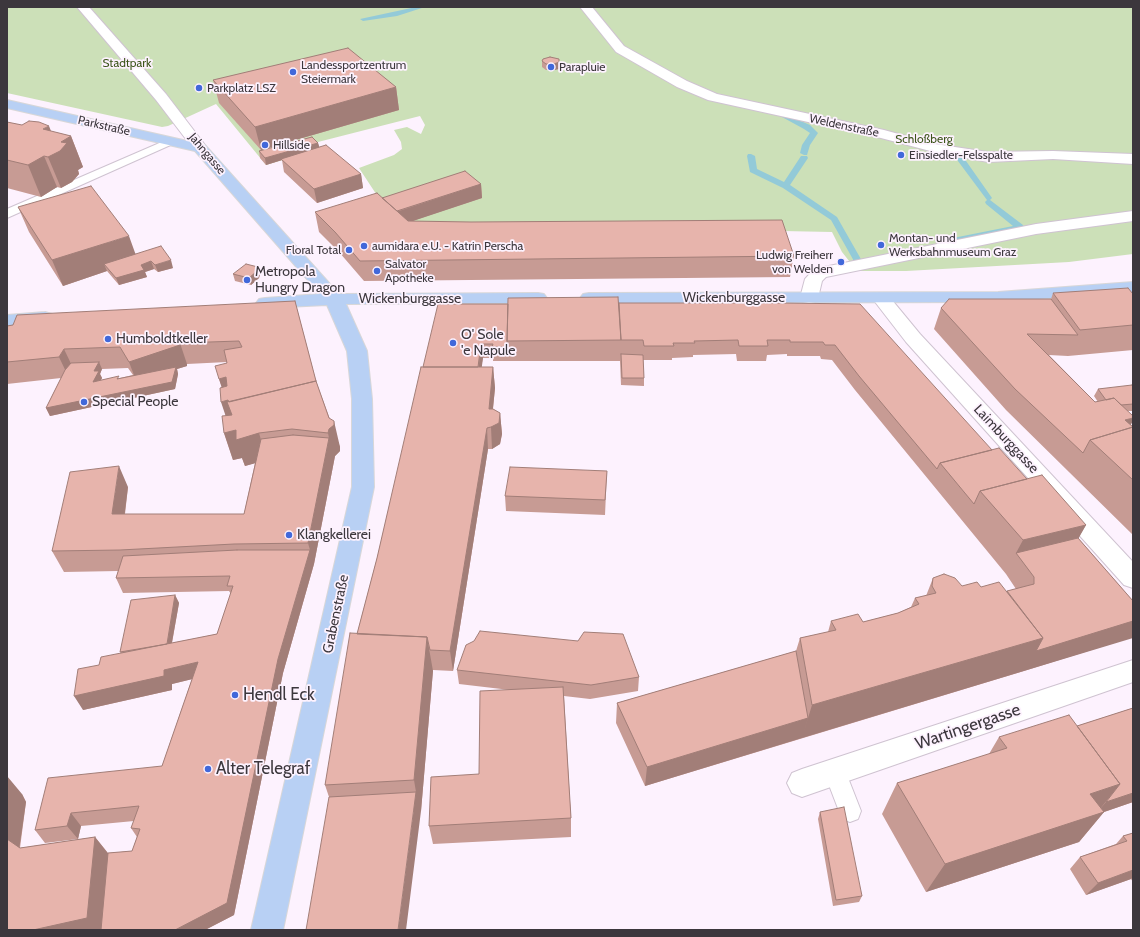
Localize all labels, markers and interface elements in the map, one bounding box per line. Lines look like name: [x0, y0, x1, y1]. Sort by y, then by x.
park label: Stadtpark: [103, 56, 151, 70]
place label: Landessportzentrum Steiermark: [301, 58, 406, 86]
place label: Parapluie: [559, 60, 605, 74]
marker: Parapluie: [546, 62, 556, 72]
marker: Landessportzentrum Steiermark: [288, 67, 298, 77]
place label: Parkplatz LSZ: [207, 81, 276, 95]
marker: Parkplatz LSZ: [194, 83, 204, 93]
street label: Weldenstraße: [808, 112, 880, 140]
street label: Parkstraße: [77, 113, 131, 139]
street label: Jahngasse: [186, 130, 228, 178]
park label: Schloßberg: [895, 132, 953, 146]
place label: Hillside: [273, 138, 310, 152]
marker: Hillside: [260, 140, 270, 150]
place label: Einsiedler-Felsspalte: [909, 148, 1013, 162]
marker: Einsiedler-Felsspalte: [896, 150, 906, 160]
place label: Montan- und Werksbahnmuseum Graz: [889, 231, 1016, 259]
place label: aumidara e.U. - Katrin Perscha: [372, 239, 523, 253]
marker: Montan- und Werksbahnmuseum Graz: [876, 240, 886, 250]
marker: aumidara e.U. - Katrin Perscha: [359, 241, 369, 251]
place label: Floral Total: [286, 243, 341, 257]
marker: Floral Total: [344, 245, 354, 255]
place label: Ludwig Freiherr von Welden: [756, 248, 833, 276]
place label: Salvator Apotheke: [385, 257, 434, 285]
marker: Ludwig Freiherr von Welden: [836, 257, 846, 267]
place label: Metropola Hungry Dragon: [255, 264, 345, 296]
marker: Salvator Apotheke: [372, 266, 382, 276]
marker: Metropola Hungry Dragon: [242, 275, 252, 285]
street label: Wickenburggasse: [683, 290, 785, 306]
street label: Wickenburggasse: [359, 291, 461, 307]
place label: O' Sole 'e Napule: [461, 327, 515, 360]
place label: Humboldtkeller: [116, 331, 208, 347]
marker: Humboldtkeller: [103, 334, 113, 344]
marker: O' Sole 'e Napule: [448, 338, 458, 348]
place label: Special People: [92, 394, 178, 410]
marker: Special People: [79, 397, 89, 407]
street label: Laimburggasse: [970, 401, 1042, 477]
place label: Klangkellerei: [297, 527, 371, 543]
marker: Klangkellerei: [284, 530, 294, 540]
street label: Grabenstraße: [319, 573, 353, 655]
place label: Hendl Eck: [243, 685, 315, 705]
marker: Hendl Eck: [230, 690, 240, 700]
street label: Wartingergasse: [913, 700, 1023, 754]
place label: Alter Telegraf: [216, 759, 310, 779]
marker: Alter Telegraf: [203, 764, 213, 774]

